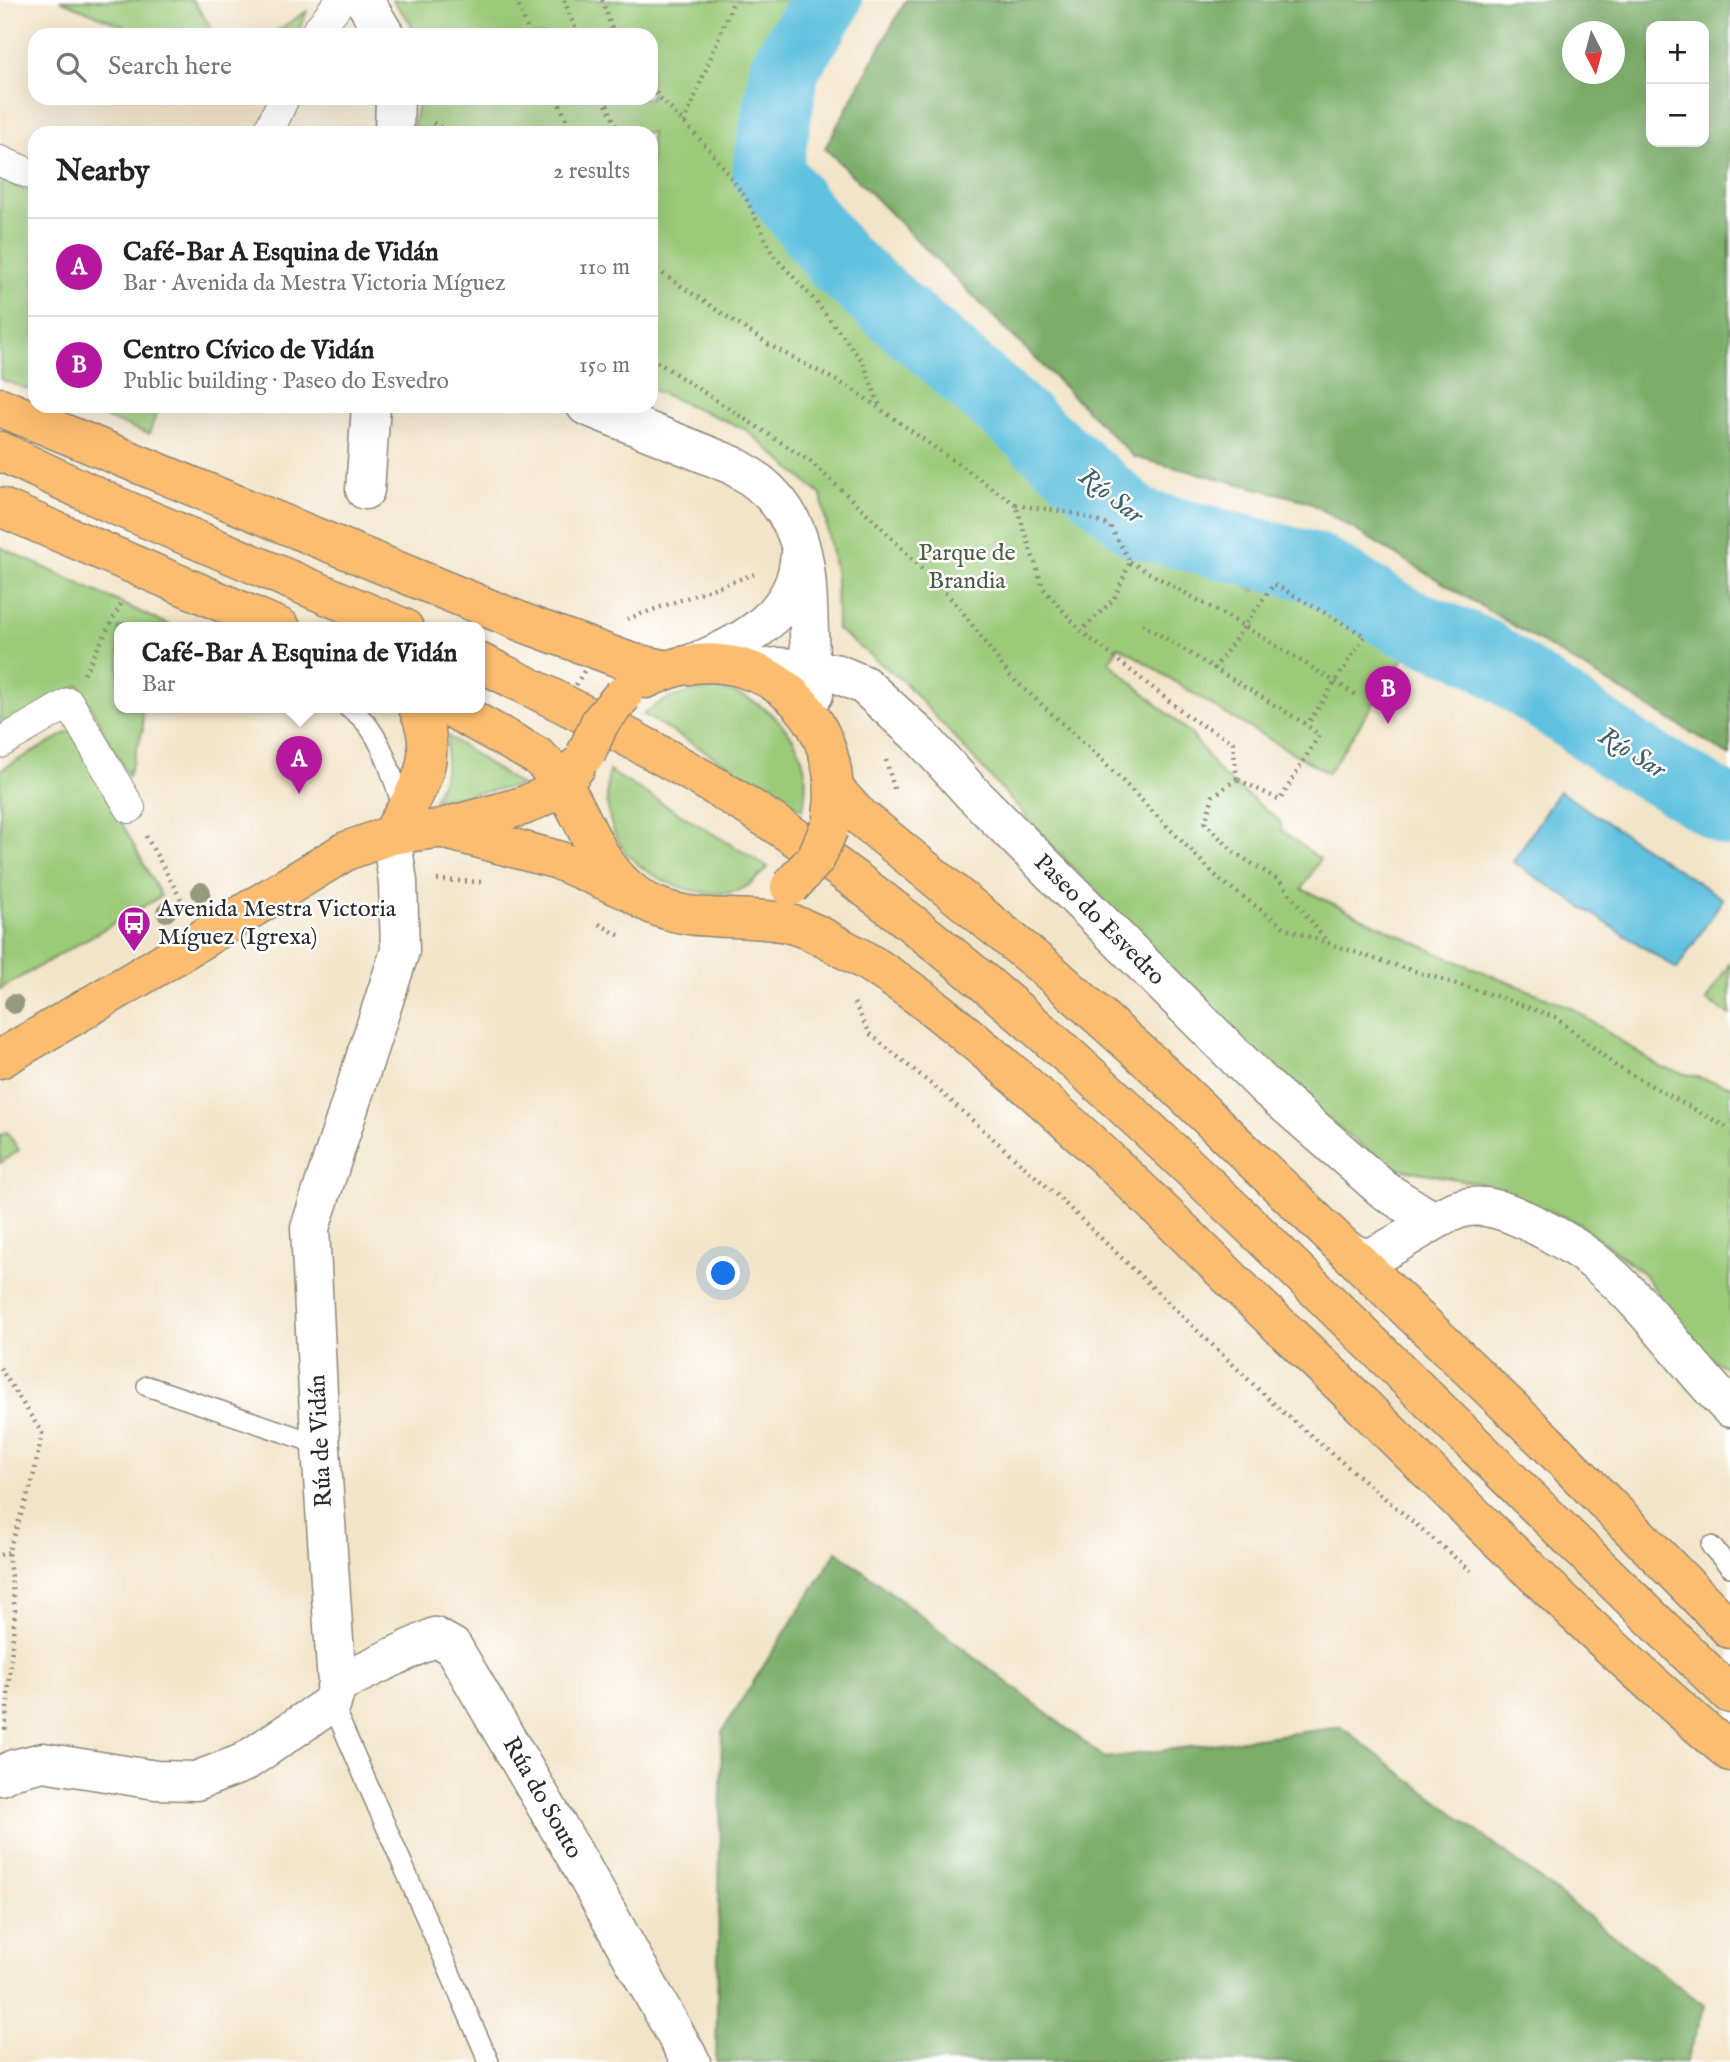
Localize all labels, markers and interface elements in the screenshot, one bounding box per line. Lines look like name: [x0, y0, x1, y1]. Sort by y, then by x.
north arrow: [1562, 21, 1625, 84]
map controls: [1646, 21, 1709, 147]
button: +: [1646, 21, 1709, 84]
search box: [28, 28, 658, 105]
icon: search: [52, 48, 90, 86]
text: Search here: [108, 50, 232, 83]
button: −: [1646, 84, 1709, 147]
text: Nearby: [56, 153, 149, 191]
text: 2 results: [553, 157, 630, 186]
text: Café-Bar A Esquina de Vidán: [123, 236, 439, 269]
text: A: [71, 253, 87, 282]
text: 110 m: [579, 253, 630, 282]
text: Bar · Avenida da Mestra Victoria Míguez: [123, 269, 506, 298]
text: Centro Cívico de Vidán: [123, 334, 374, 367]
text: B: [71, 351, 87, 380]
text: 150 m: [579, 351, 630, 380]
text: Public building · Paseo do Esvedro: [123, 367, 449, 396]
water label: Río Sar: [1072, 460, 1151, 532]
park label: Parque de Brandia: [918, 538, 1016, 597]
popup: [114, 622, 485, 713]
text: Café-Bar A Esquina de Vidán: [142, 637, 457, 670]
pin: B: [1365, 666, 1411, 724]
text: Bar: [142, 670, 175, 699]
water label: Río Sar: [1592, 720, 1673, 787]
pin: A: [276, 736, 322, 794]
street label: Paseo do Esvedro: [1027, 848, 1171, 992]
place label: Avenida Mestra Victoria Míguez (Igrexa): [157, 894, 397, 953]
bus stop icon: Avenida Mestra Victoria Míguez (Igrexa): [115, 904, 153, 953]
your location: [706, 1256, 740, 1290]
street label: Rúa de Vidán: [302, 1373, 340, 1508]
street label: Rúa do Souto: [495, 1731, 589, 1865]

